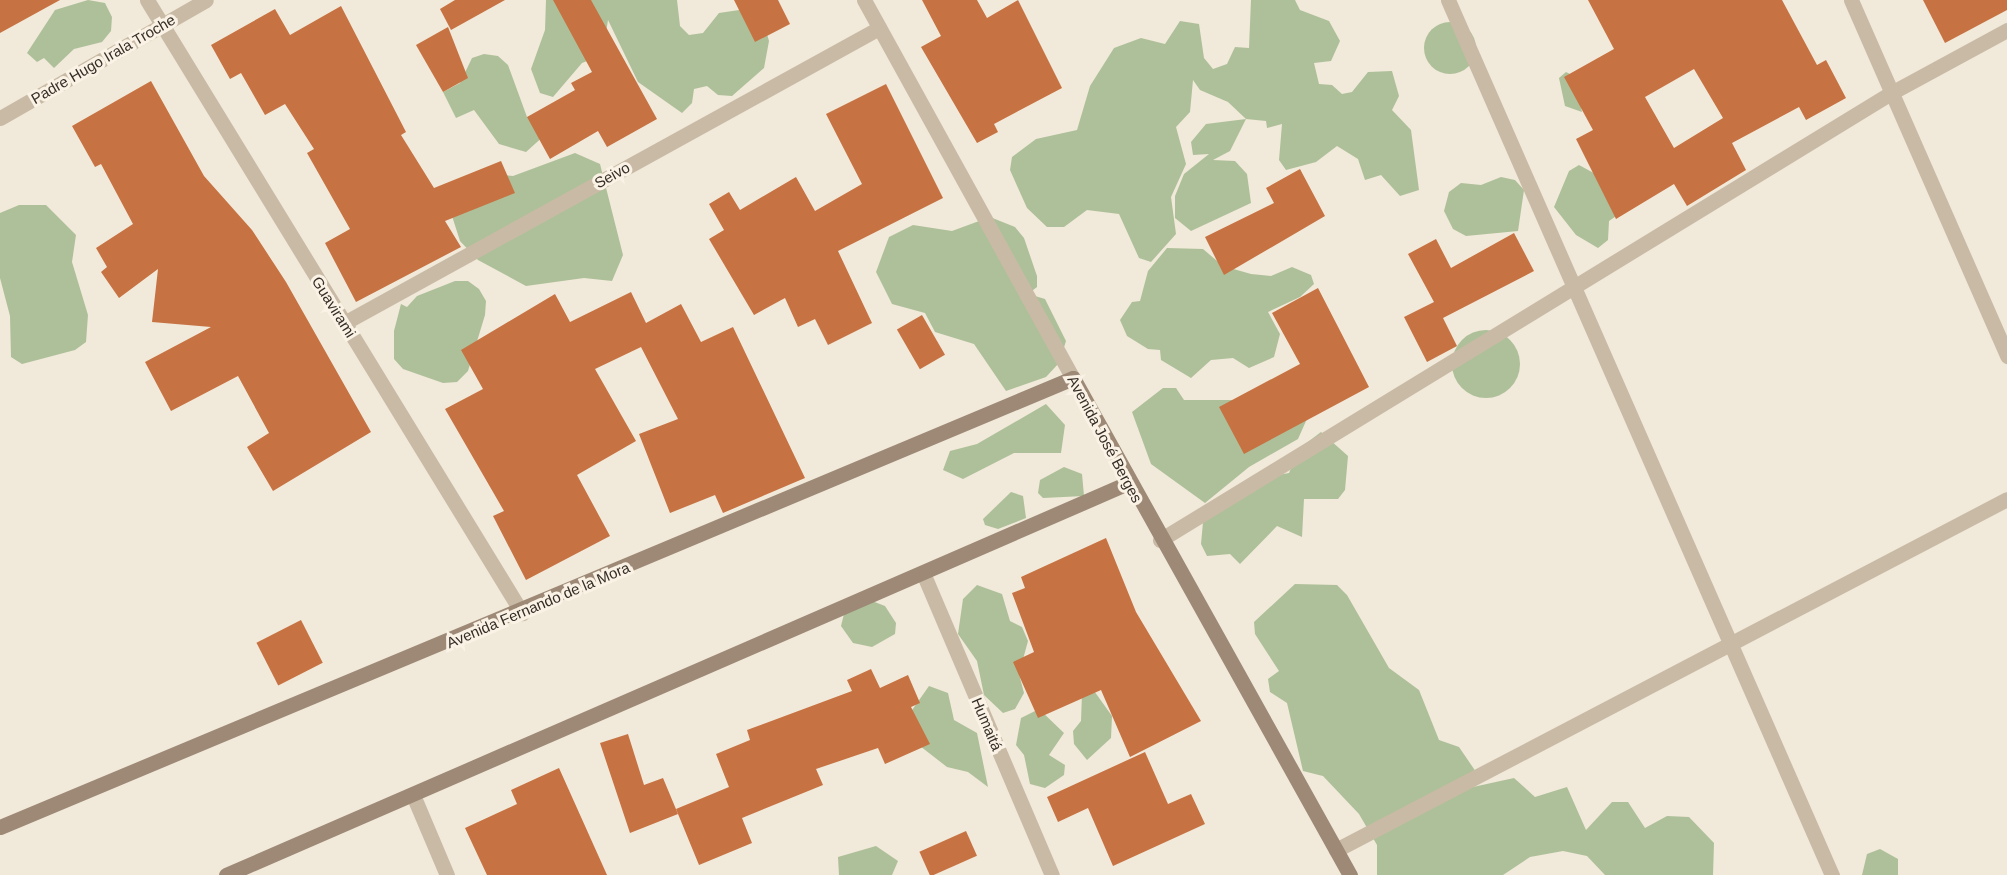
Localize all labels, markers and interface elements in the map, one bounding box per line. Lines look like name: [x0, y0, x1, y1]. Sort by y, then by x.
street label: Padre Hugo Irala Troche: [28, 10, 178, 108]
street label: Seivo: [591, 158, 633, 192]
street label: Guavirami: [308, 273, 360, 341]
street label: Avenida José Berges: [1064, 372, 1146, 506]
street label: Avenida Fernando de la Mora: [444, 558, 632, 652]
street label: Humaitá: [968, 695, 1006, 753]

